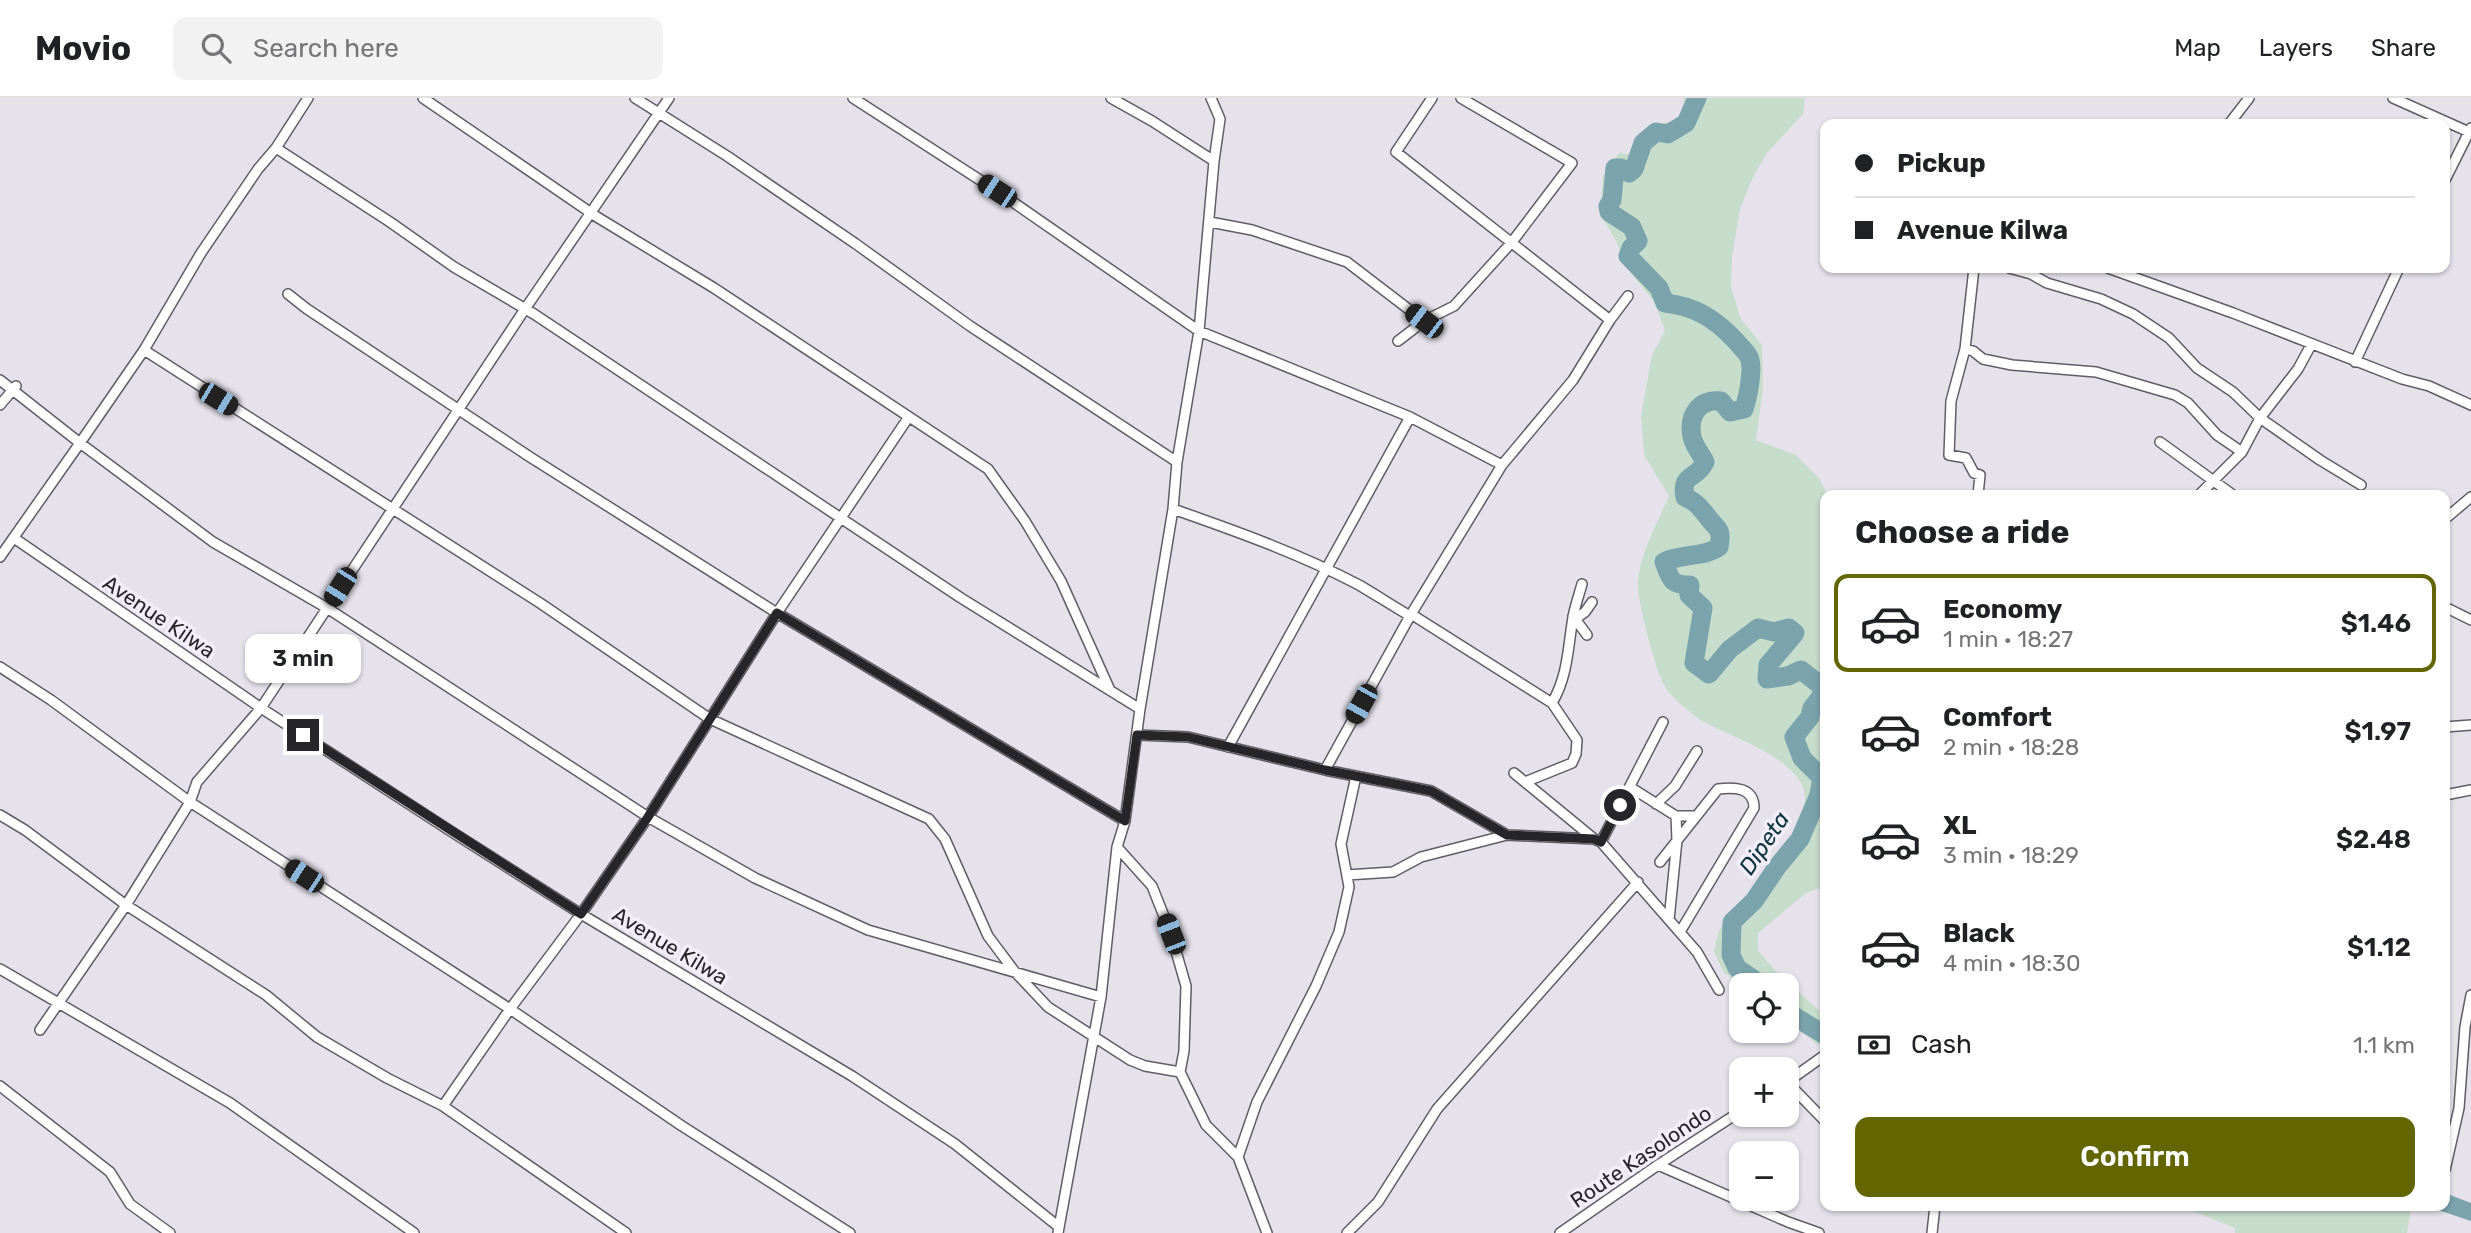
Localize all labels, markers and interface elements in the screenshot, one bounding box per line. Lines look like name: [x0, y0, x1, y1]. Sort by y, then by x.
search box: [173, 17, 663, 80]
text: Movio: [35, 29, 131, 68]
icon: search: [197, 29, 235, 67]
text: Search here: [253, 33, 399, 64]
text: Map: [2174, 34, 2221, 62]
text: Layers: [2259, 34, 2333, 62]
text: Share: [2371, 34, 2436, 62]
text: Pickup: [1897, 148, 1986, 179]
car: [974, 171, 1021, 211]
text: Avenue Kilwa: [1897, 215, 2068, 246]
car: [1401, 300, 1448, 342]
car: [195, 379, 242, 419]
text: Choose a ride: [1855, 513, 2069, 551]
car: [320, 564, 361, 610]
street label: Avenue Kilwa: [99, 570, 220, 663]
icon: car: [1859, 592, 1922, 655]
text: Economy: [1943, 594, 2062, 625]
text: $1.46: [2341, 608, 2411, 639]
text: 1 min · 18:27: [1943, 625, 2073, 653]
callout: 3 min: [245, 634, 361, 682]
text: 3 min: [272, 644, 334, 672]
car: [1342, 681, 1381, 727]
icon: car: [1859, 700, 1922, 763]
text: Comfort: [1943, 702, 2052, 733]
text: $1.97: [2345, 716, 2411, 747]
route end: [287, 719, 319, 751]
text: 2 min · 18:28: [1943, 733, 2079, 761]
route start: [1604, 789, 1636, 821]
water label: Dipeta: [1733, 806, 1795, 880]
icon: car: [1859, 808, 1922, 871]
text: XL: [1943, 810, 1976, 841]
text: $2.48: [2336, 824, 2411, 855]
text: 3 min · 18:29: [1943, 841, 2079, 869]
car: [281, 856, 328, 896]
street label: Avenue Kilwa: [608, 901, 732, 990]
car: [1154, 911, 1189, 957]
icon: car: [1859, 916, 1922, 979]
text: Black: [1943, 918, 2015, 949]
text: $1.12: [2347, 932, 2411, 963]
text: 4 min · 18:30: [1943, 949, 2081, 977]
map controls: [1729, 973, 1799, 1211]
button: locate: [1729, 973, 1799, 1043]
icon: cash: [1855, 1026, 1893, 1064]
text: Cash: [1911, 1029, 1972, 1060]
text: 1.1 km: [2353, 1031, 2415, 1059]
button: +: [1729, 1057, 1799, 1127]
street label: Route Kasolondo: [1565, 1100, 1716, 1213]
button: Confirm: [1855, 1117, 2415, 1197]
button: −: [1729, 1141, 1799, 1211]

